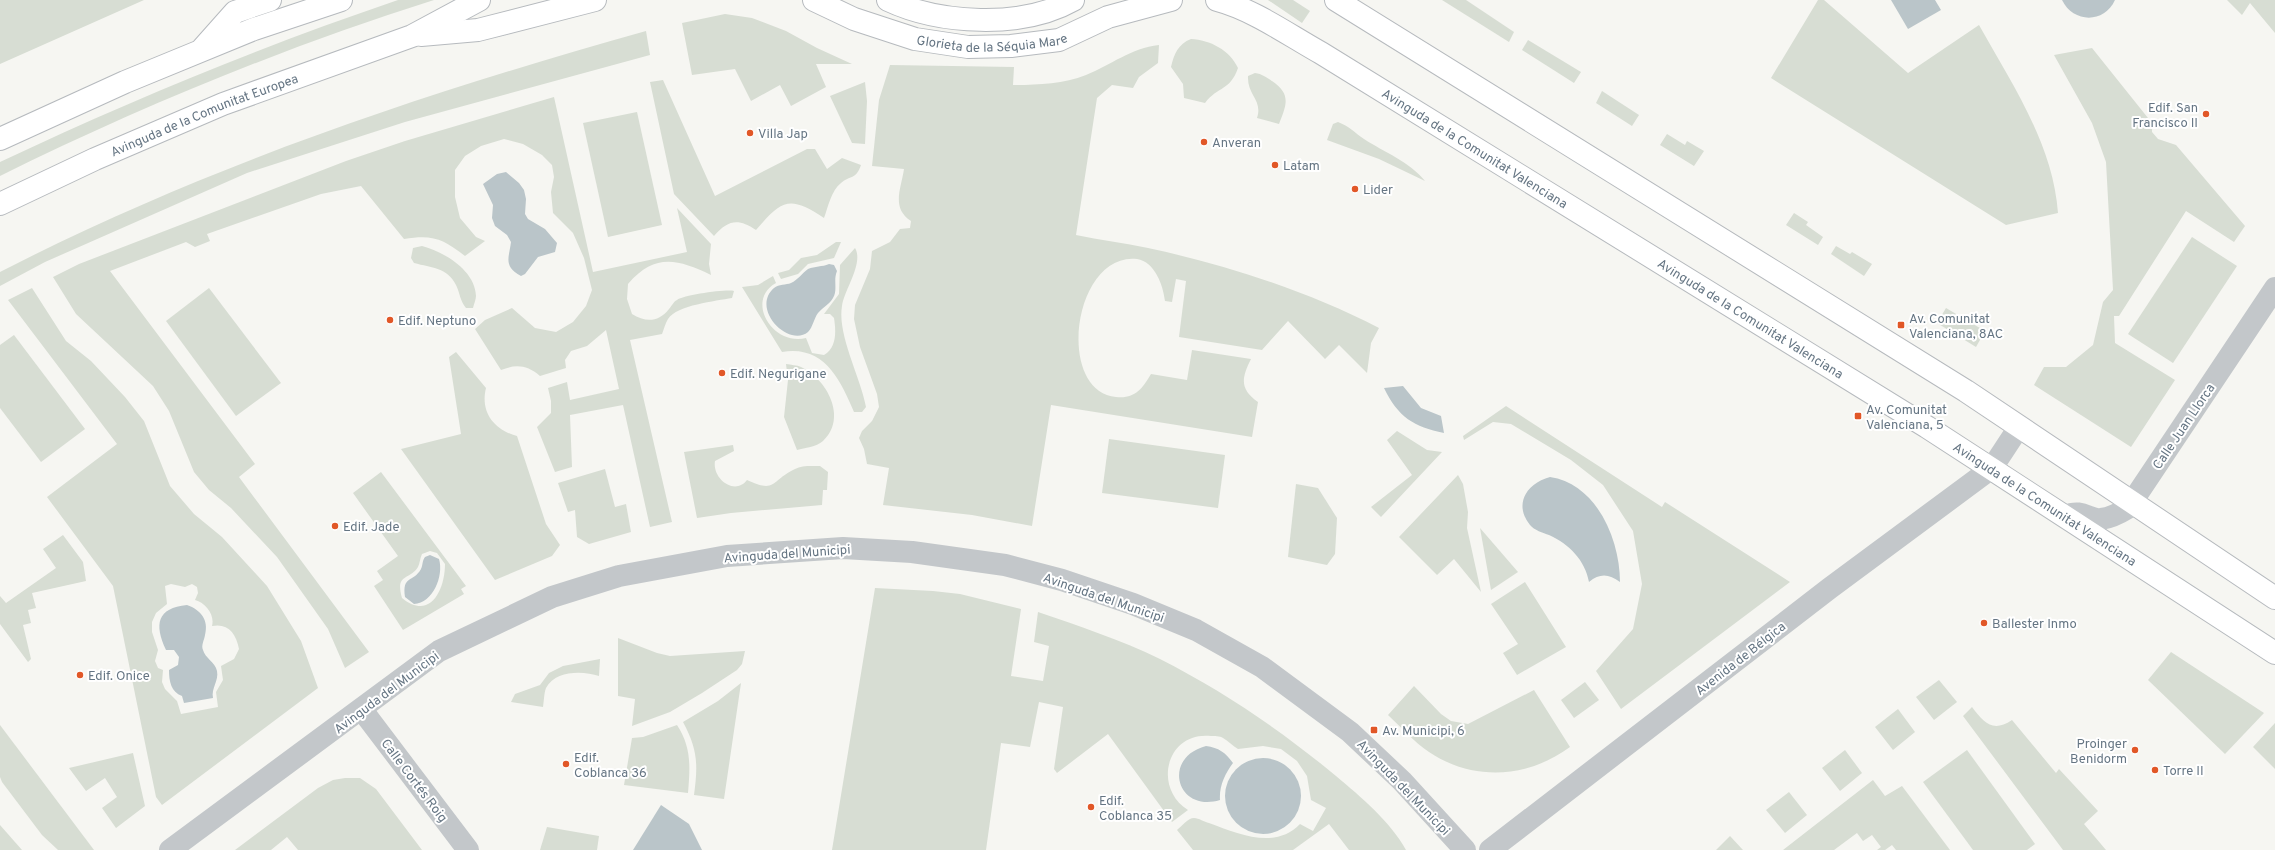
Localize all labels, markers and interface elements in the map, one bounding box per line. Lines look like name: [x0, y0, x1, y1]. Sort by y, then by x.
street label: Glorieta de la Séquia Mare: [915, 31, 1071, 57]
street label: Avinguda de la Comunitat Europea: [109, 72, 301, 161]
street label: Avinguda de la Comunitat Valenciana: [1378, 86, 1570, 213]
place label: Edif. San Francisco II: [2132, 101, 2198, 132]
marker: Edif. San Francisco II: [2201, 109, 2211, 119]
place label: Villa Jap: [758, 127, 808, 143]
marker: Villa Jap: [745, 128, 755, 138]
place label: Anveran: [1212, 136, 1261, 152]
marker: Anveran: [1199, 137, 1209, 147]
place label: Latam: [1283, 159, 1320, 175]
marker: Latam: [1270, 160, 1280, 170]
place label: Lider: [1363, 183, 1393, 199]
marker: Lider: [1350, 184, 1360, 194]
street label: Avinguda de la Comunitat Valenciana: [1654, 257, 1845, 383]
place label: Av. Comunitat Valenciana, 8AC: [1909, 312, 2003, 343]
place label: Edif. Neptuno: [398, 314, 476, 330]
marker: Edif. Neptuno: [385, 315, 395, 325]
marker: Av. Comunitat Valenciana, 8AC: [1896, 320, 1906, 330]
place label: Edif. Negurigane: [730, 367, 826, 383]
marker: Edif. Negurigane: [717, 368, 727, 378]
street label: Calle Juan Llorca: [2150, 381, 2219, 473]
place label: Av. Comunitat Valenciana, 5: [1866, 403, 1947, 434]
marker: Av. Comunitat Valenciana, 5: [1853, 411, 1863, 421]
street label: Avinguda de la Comunitat Valenciana: [1949, 440, 2139, 571]
place label: Edif. Jade: [343, 520, 399, 536]
marker: Edif. Jade: [330, 521, 340, 531]
street label: Avinguda del Municipi: [723, 543, 851, 567]
street label: Avinguda del Municipi: [1041, 571, 1166, 627]
place label: Ballester Inmo: [1992, 617, 2077, 633]
marker: Ballester Inmo: [1979, 618, 1989, 628]
street label: Avenida de Bélgica: [1693, 619, 1789, 700]
street label: Avinguda del Municipi: [332, 649, 443, 738]
place label: Edif. Onice: [88, 669, 150, 685]
marker: Edif. Onice: [75, 670, 85, 680]
place label: Av. Municipi, 6: [1382, 724, 1465, 740]
marker: Av. Municipi, 6: [1369, 725, 1379, 735]
street label: Calle Cortés Roig: [377, 736, 450, 826]
street label: Avinguda del Municipi: [1353, 737, 1452, 840]
place label: Proinger Benidorm: [2070, 737, 2127, 768]
marker: Proinger Benidorm: [2130, 745, 2140, 755]
place label: Edif. Coblanca 36: [574, 751, 647, 782]
marker: Edif. Coblanca 36: [561, 759, 571, 769]
place label: Torre II: [2163, 764, 2204, 780]
marker: Torre II: [2150, 765, 2160, 775]
place label: Edif. Coblanca 35: [1099, 794, 1172, 825]
marker: Edif. Coblanca 35: [1086, 802, 1096, 812]

